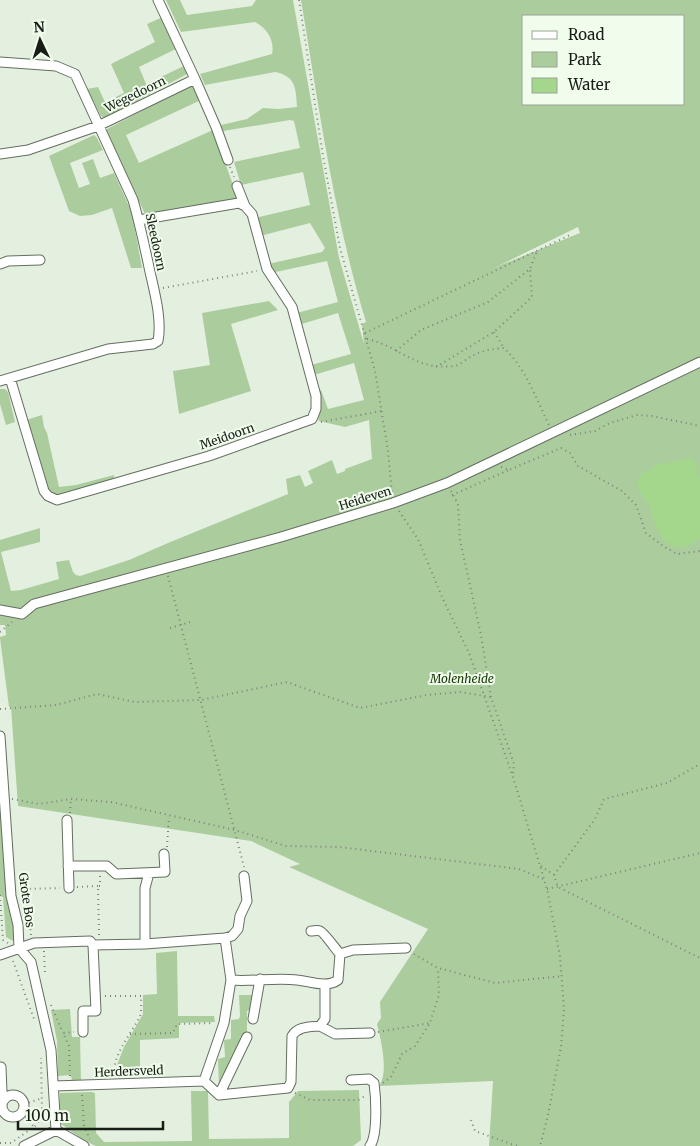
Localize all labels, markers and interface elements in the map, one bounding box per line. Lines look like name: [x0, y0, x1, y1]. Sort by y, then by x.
north arrow: [15, 15, 65, 65]
legend: [522, 15, 685, 105]
text: N: [33, 18, 45, 36]
text: Road: [568, 25, 604, 44]
text: Park: [568, 50, 602, 69]
street label: Wegedoorn: [101, 73, 168, 116]
text: Water: [567, 75, 611, 94]
street label: Sleedoorn: [143, 212, 169, 272]
street label: Meidoorn: [198, 420, 256, 452]
street label: Heideven: [337, 483, 393, 513]
park label: Molenheide: [429, 671, 494, 686]
street label: Grote Bos: [16, 872, 38, 929]
street label: Herdersveld: [94, 1062, 164, 1080]
scale bar: [18, 1098, 162, 1130]
text: 100 m: [25, 1106, 69, 1125]

